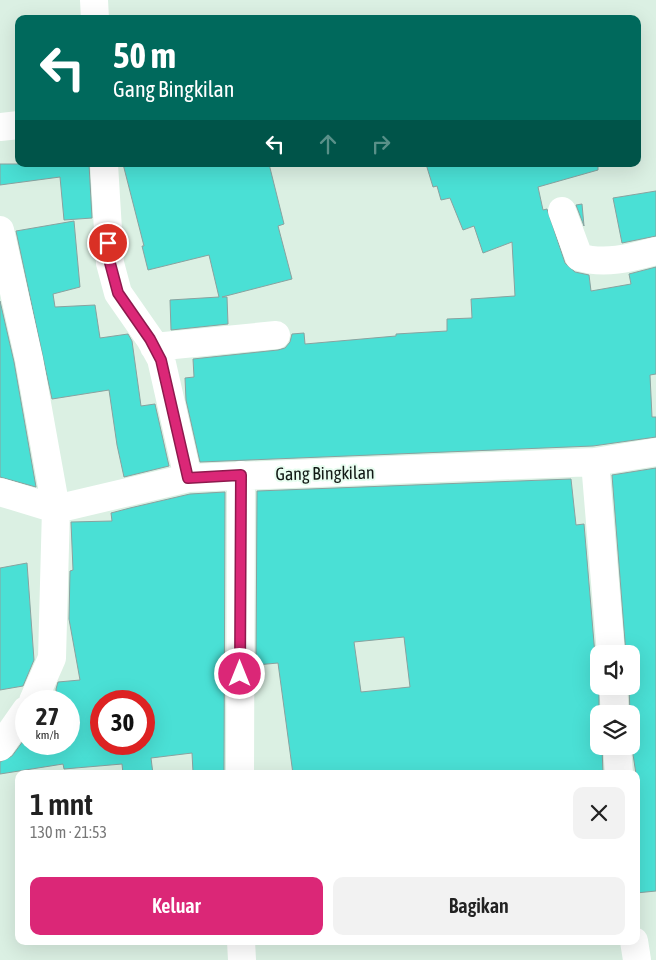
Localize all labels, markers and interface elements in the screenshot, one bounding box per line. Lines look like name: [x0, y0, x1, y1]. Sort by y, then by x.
icon: left: [30, 35, 95, 100]
text: 50 m: [113, 35, 176, 75]
text: Gang Bingkilan: [113, 76, 234, 102]
icon: left: [261, 130, 289, 158]
icon: ahead: [314, 130, 342, 158]
icon: right: [367, 130, 395, 158]
pin: [87, 222, 129, 264]
icon: arrive: [94, 229, 122, 257]
street label: Gang Bingkilan: [275, 462, 375, 484]
map controls: [590, 645, 640, 755]
button: sound: [590, 645, 640, 695]
position arrow: [213, 647, 265, 699]
speed limit sign: 30: [90, 690, 155, 755]
text: 27: [36, 702, 59, 730]
button: layers: [590, 705, 640, 755]
text: km/h: [36, 728, 59, 742]
text: 1 mnt: [30, 787, 93, 821]
button: close: [573, 787, 625, 839]
text: 130 m · 21:53: [30, 823, 107, 841]
button: Keluar: [30, 877, 323, 935]
button: Bagikan: [333, 877, 625, 935]

